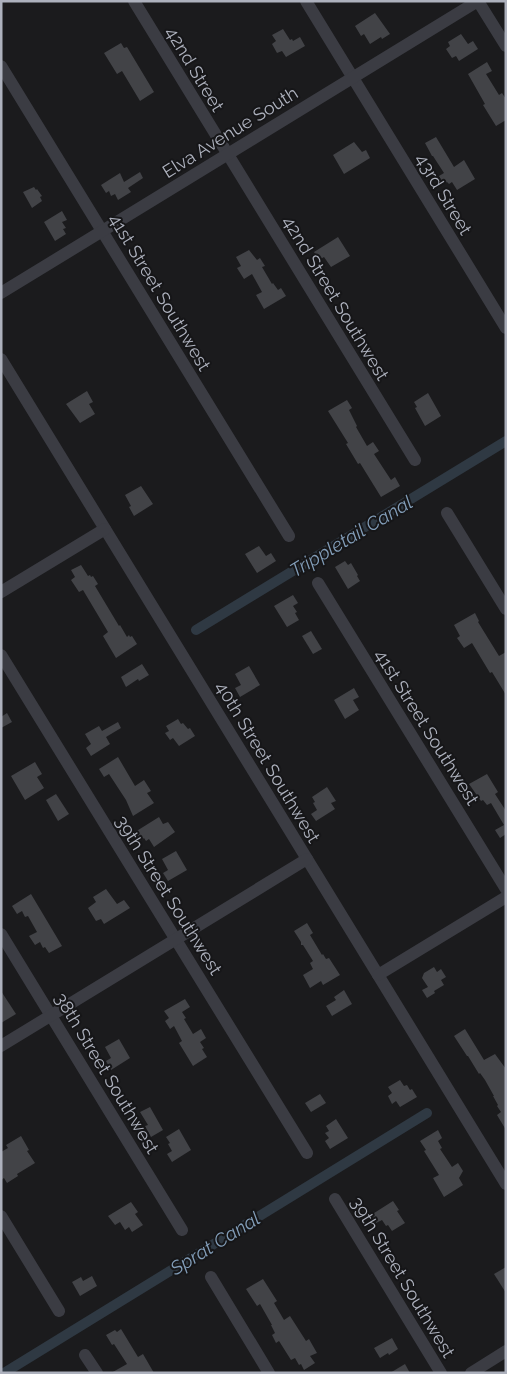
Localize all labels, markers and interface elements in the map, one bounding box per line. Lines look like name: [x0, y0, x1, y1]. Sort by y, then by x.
street label: 42nd Street: [161, 23, 229, 115]
street label: Elva Avenue South: [159, 82, 301, 182]
street label: 43rd Street: [412, 150, 476, 238]
street label: 41st Street Southwest: [105, 210, 215, 374]
street label: 42nd Street Southwest: [279, 212, 393, 384]
water label: Trippletail Canal: [286, 491, 416, 581]
street label: 41st Street Southwest: [371, 645, 483, 809]
street label: 40th Street Southwest: [211, 677, 325, 847]
street label: 39th Street Southwest: [111, 811, 227, 979]
street label: 38th Street Southwest: [51, 989, 163, 1157]
street label: 39th Street Southwest: [347, 1193, 459, 1361]
water label: Sprat Canal: [165, 1207, 264, 1280]

